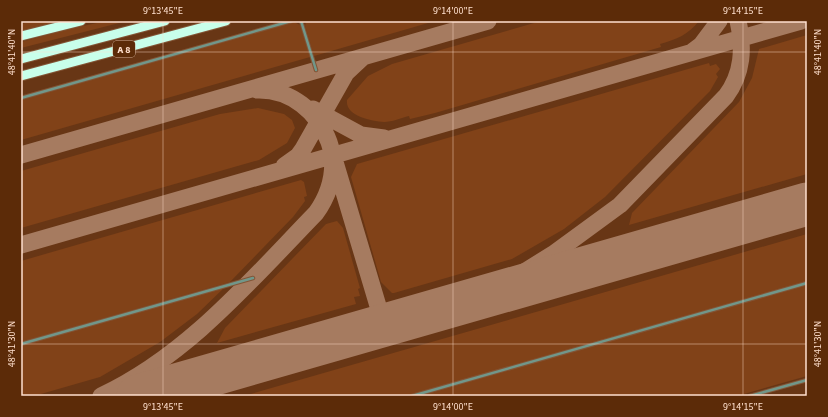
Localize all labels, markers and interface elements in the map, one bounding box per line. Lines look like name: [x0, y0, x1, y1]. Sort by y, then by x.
text: 9°13'45"E: [143, 4, 183, 18]
text: 9°14'00"E: [433, 4, 473, 18]
text: 9°14'15"E: [723, 4, 763, 18]
text: 48°41'40"N: [5, 29, 19, 75]
text: 48°41'40"N: [811, 29, 825, 75]
road number: A 8: [113, 41, 135, 57]
text: 48°41'30"N: [5, 321, 19, 367]
text: 48°41'30"N: [811, 321, 825, 367]
text: 9°13'45"E: [143, 400, 183, 414]
text: 9°14'00"E: [433, 400, 473, 414]
text: 9°14'15"E: [723, 400, 763, 414]

